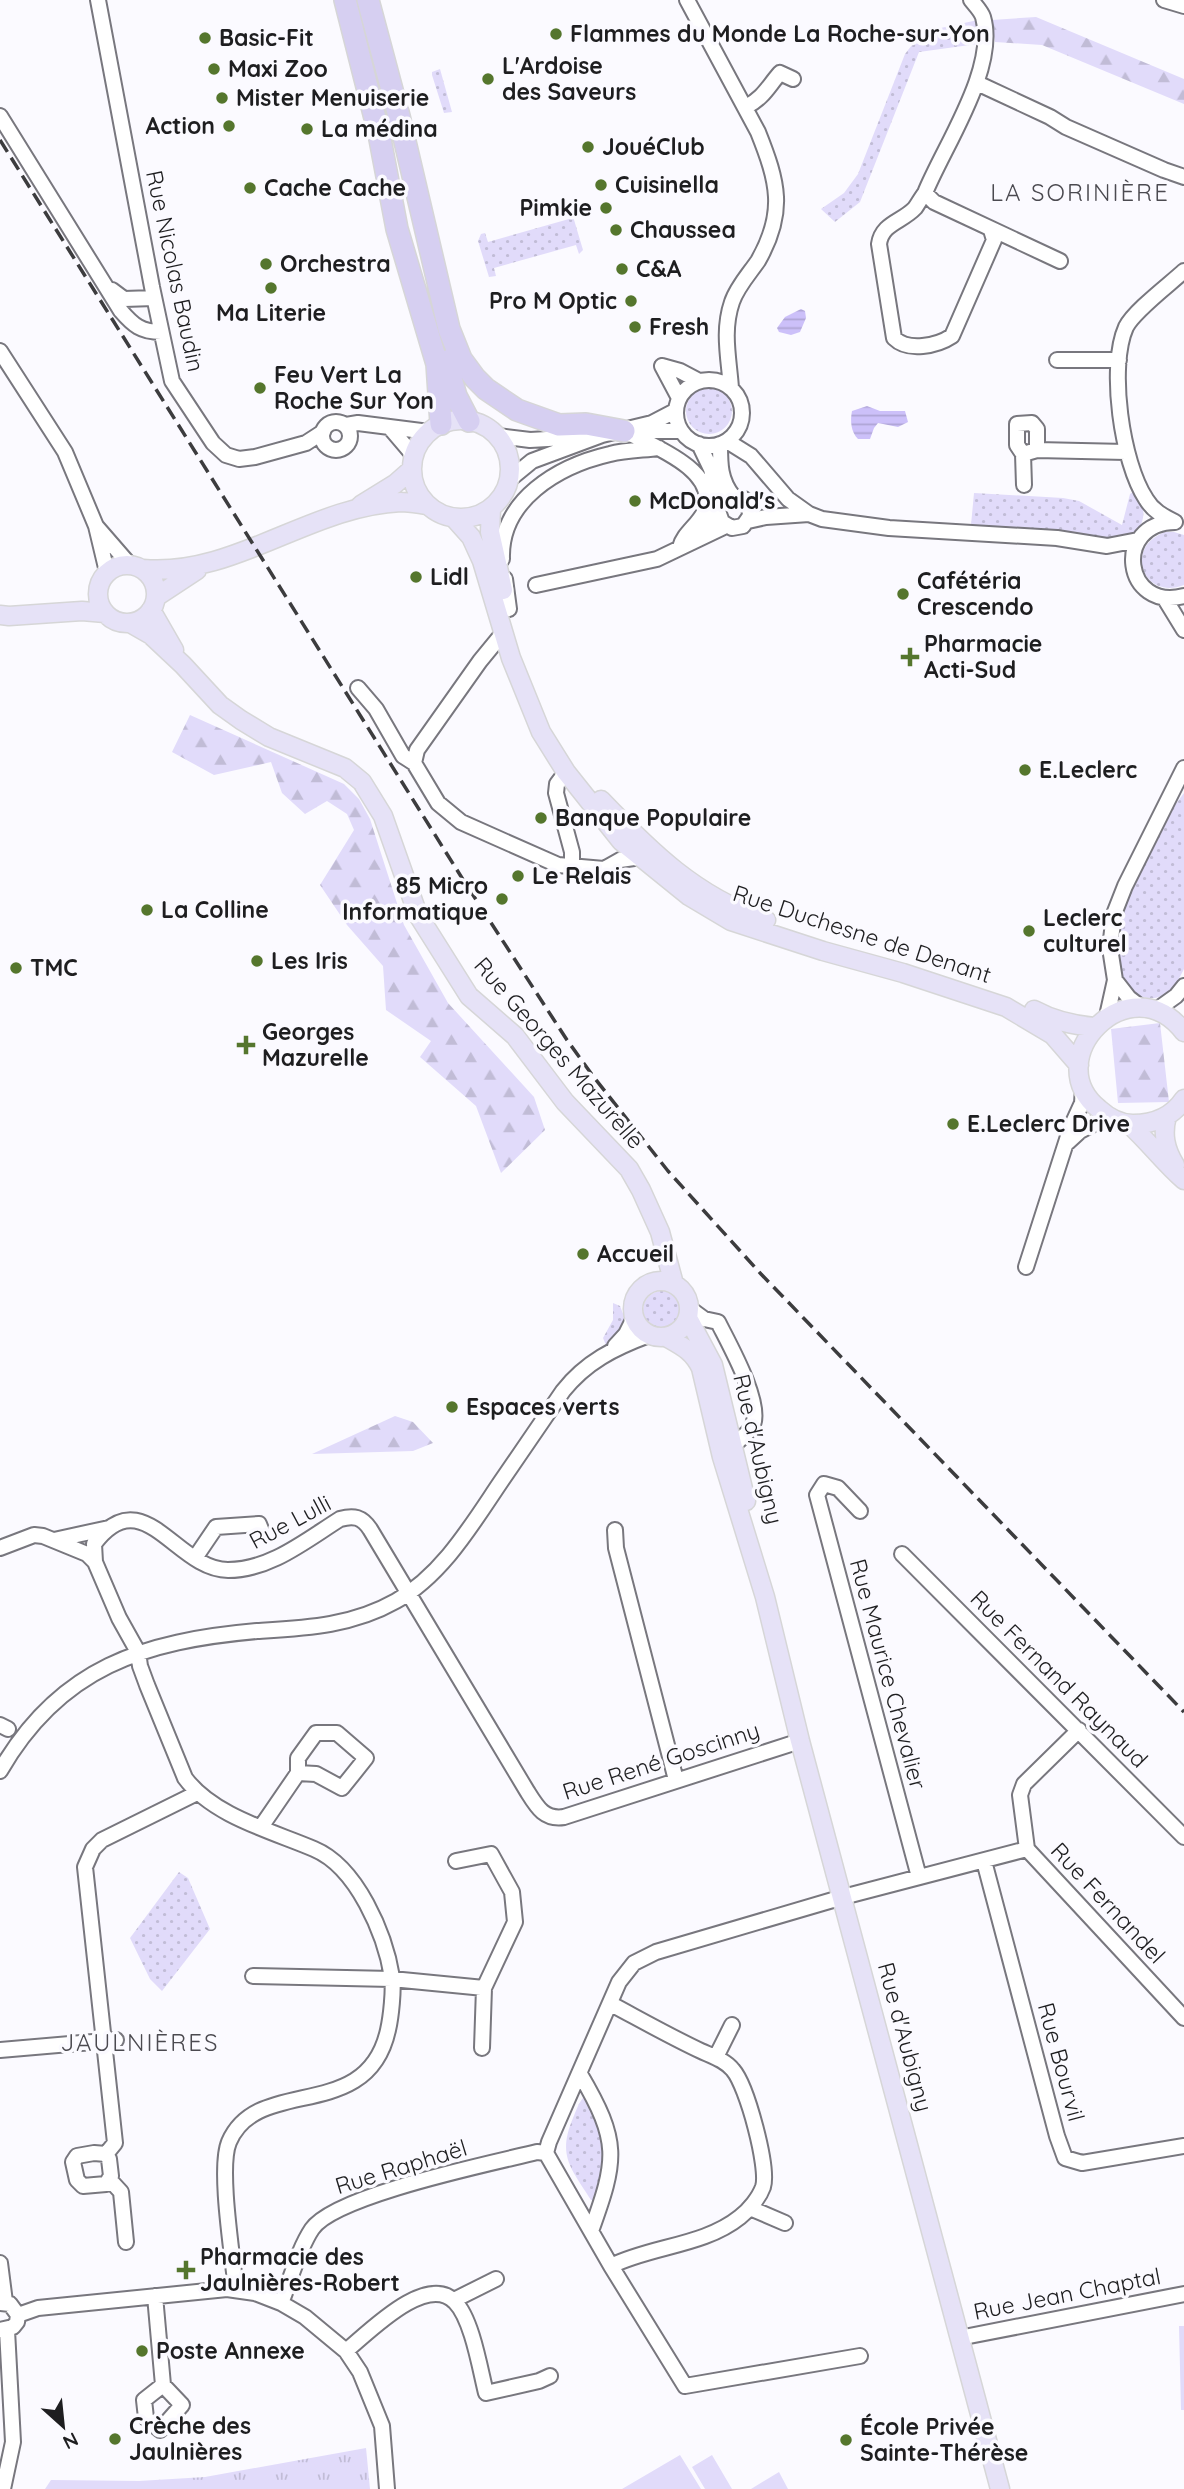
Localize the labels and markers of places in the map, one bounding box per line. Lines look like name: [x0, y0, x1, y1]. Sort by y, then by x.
place label: Flammes du Monde La Roche-sur-Yon: [570, 19, 990, 48]
place label: Basic-Fit: [219, 23, 314, 52]
marker: Flammes du Monde La Roche-sur-Yon: [548, 26, 564, 42]
marker: Basic-Fit: [197, 30, 213, 46]
place label: L'Ardoise des Saveurs: [502, 51, 636, 106]
place label: Maxi Zoo: [228, 54, 328, 83]
marker: Maxi Zoo: [206, 61, 222, 77]
marker: L'Ardoise des Saveurs: [480, 71, 496, 87]
place label: Mister Menuiserie: [236, 83, 429, 112]
marker: Mister Menuiserie: [214, 90, 230, 106]
place label: Action: [145, 111, 215, 140]
place label: La médina: [321, 114, 438, 143]
marker: Action: [221, 118, 237, 134]
marker: La médina: [299, 121, 315, 137]
place label: JouéClub: [602, 132, 705, 161]
marker: JouéClub: [580, 139, 596, 155]
place label: Cuisinella: [615, 170, 719, 199]
place label: Cache Cache: [264, 173, 406, 202]
marker: Cuisinella: [593, 177, 609, 193]
marker: Cache Cache: [242, 180, 258, 196]
place label: Pimkie: [519, 193, 592, 222]
marker: Pimkie: [598, 200, 614, 216]
place label: Chaussea: [630, 215, 736, 244]
marker: Chaussea: [608, 222, 624, 238]
place label: Orchestra: [280, 249, 391, 278]
place label: C&A: [636, 254, 682, 283]
marker: Orchestra: [258, 256, 274, 272]
marker: C&A: [614, 261, 630, 277]
marker: Ma Literie: [263, 280, 279, 296]
place label: Pro M Optic: [489, 286, 617, 315]
marker: Pro M Optic: [623, 293, 639, 309]
place label: Ma Literie: [216, 298, 326, 327]
place label: Fresh: [649, 312, 709, 341]
marker: Fresh: [627, 319, 643, 335]
place label: Feu Vert La Roche Sur Yon: [274, 360, 434, 415]
marker: Feu Vert La Roche Sur Yon: [252, 380, 268, 396]
place label: McDonald's: [649, 486, 775, 515]
marker: McDonald's: [627, 493, 643, 509]
place label: Lidl: [430, 562, 469, 591]
place label: Cafétéria Crescendo: [917, 566, 1034, 621]
marker: Lidl: [408, 569, 424, 585]
marker: Cafétéria Crescendo: [895, 586, 911, 602]
place label: Pharmacie Acti-Sud: [924, 629, 1042, 684]
marker: Pharmacie Acti-Sud: [902, 649, 918, 665]
place label: E.Leclerc: [1039, 755, 1137, 784]
marker: E.Leclerc: [1017, 762, 1033, 778]
place label: Banque Populaire: [555, 803, 751, 832]
marker: Banque Populaire: [533, 810, 549, 826]
place label: Le Relais: [532, 861, 631, 890]
marker: Le Relais: [510, 868, 526, 884]
place label: 85 Micro Informatique: [342, 871, 488, 926]
marker: 85 Micro Informatique: [494, 891, 510, 907]
place label: La Colline: [161, 895, 269, 924]
marker: La Colline: [139, 902, 155, 918]
place label: Leclerc culturel: [1043, 903, 1127, 958]
marker: Leclerc culturel: [1021, 923, 1037, 939]
place label: Les Iris: [271, 946, 348, 975]
place label: TMC: [30, 953, 78, 982]
marker: Les Iris: [249, 953, 265, 969]
marker: TMC: [8, 960, 24, 976]
place label: Georges Mazurelle: [262, 1017, 369, 1072]
marker: Georges Mazurelle: [236, 1035, 256, 1055]
place label: E.Leclerc Drive: [967, 1109, 1130, 1138]
marker: E.Leclerc Drive: [945, 1116, 961, 1132]
place label: Accueil: [597, 1239, 674, 1268]
marker: Accueil: [575, 1246, 591, 1262]
place label: Espaces verts: [466, 1392, 620, 1421]
marker: Espaces verts: [444, 1399, 460, 1415]
place label: Pharmacie des Jaulnières-Robert: [200, 2242, 400, 2297]
marker: Pharmacie des Jaulnières-Robert: [178, 2262, 194, 2278]
place label: Poste Annexe: [156, 2336, 305, 2365]
marker: Poste Annexe: [134, 2343, 150, 2359]
place label: Crèche des Jaulnières: [129, 2411, 251, 2466]
place label: École Privée Sainte-Thérèse: [860, 2412, 1028, 2467]
marker: Crèche des Jaulnières: [107, 2431, 123, 2447]
marker: École Privée Sainte-Thérèse: [838, 2432, 854, 2448]

